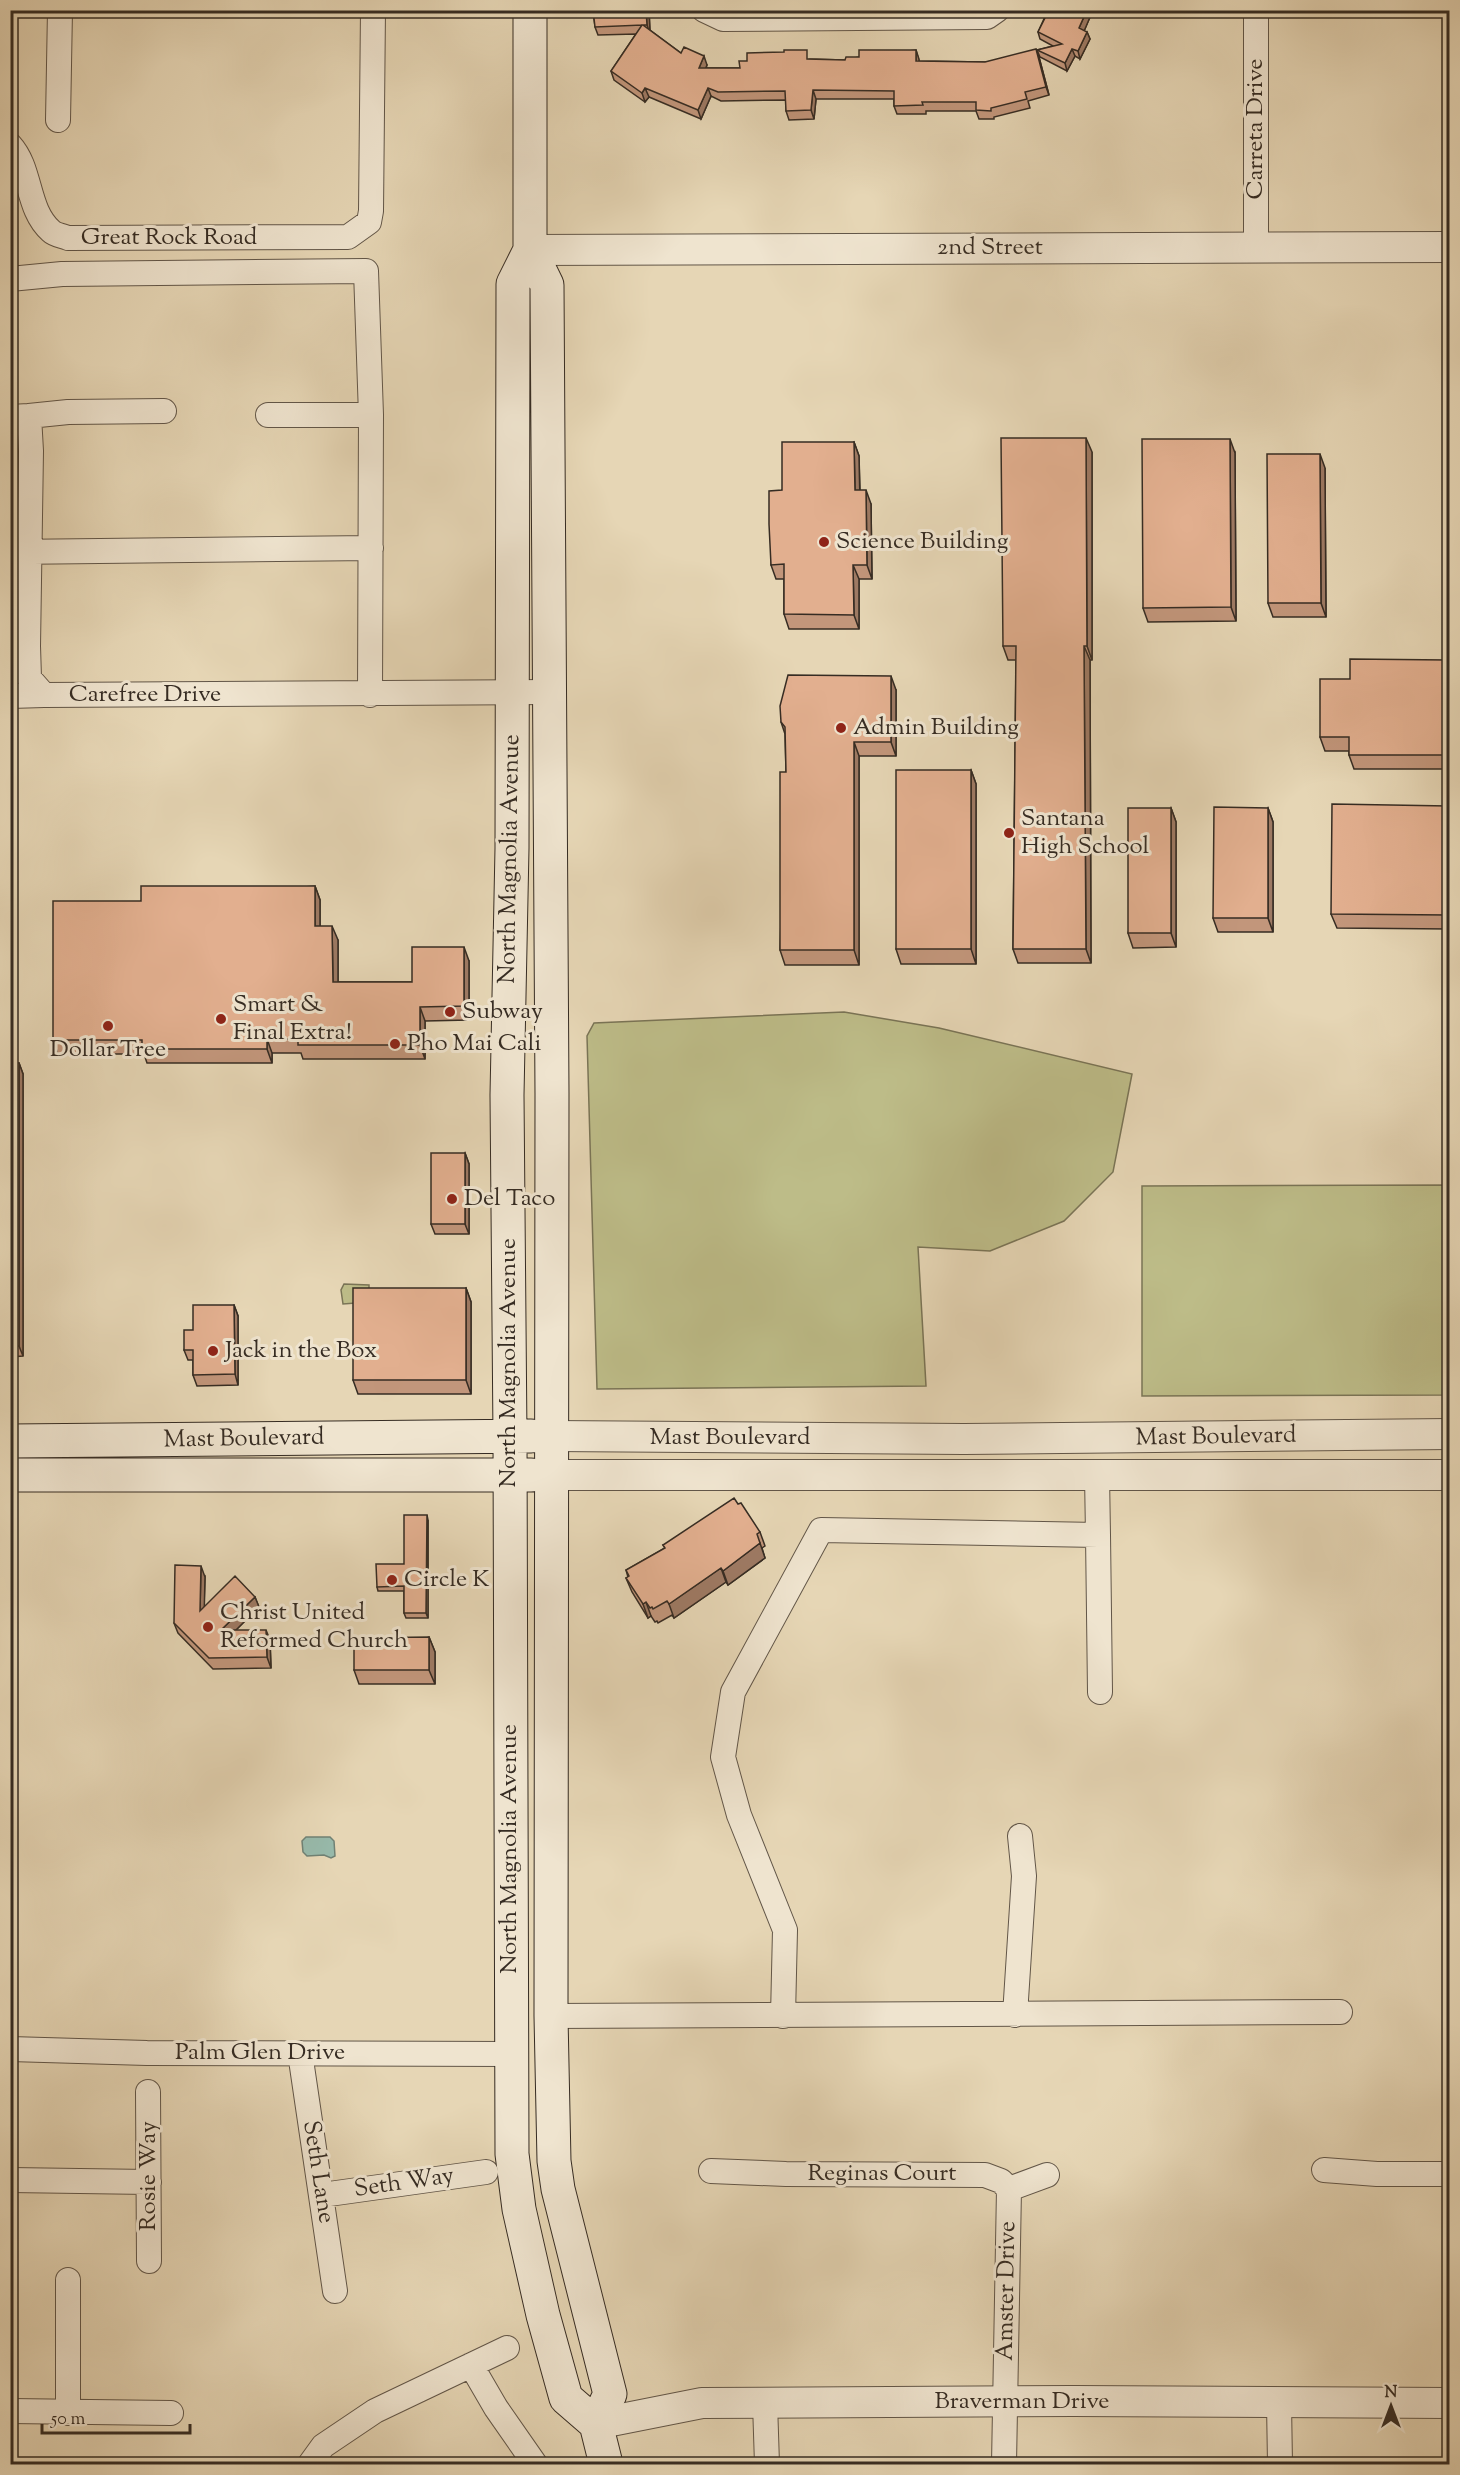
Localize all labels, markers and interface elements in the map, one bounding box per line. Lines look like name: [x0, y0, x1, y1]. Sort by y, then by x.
street label: Carreta Drive: [1239, 59, 1273, 199]
street label: Great Rock Road: [81, 221, 258, 255]
street label: 2nd Street: [937, 231, 1043, 265]
place label: Science Building: [836, 525, 1009, 559]
marker: Science Building: [817, 535, 831, 549]
street label: Carefree Drive: [69, 678, 221, 712]
place label: Admin Building: [853, 711, 1019, 745]
marker: Admin Building: [834, 721, 848, 735]
street label: North Magnolia Avenue: [491, 734, 529, 984]
place label: Santana High School: [1021, 802, 1150, 864]
marker: Santana High School: [1002, 826, 1016, 840]
place label: Smart & Final Extra!: [233, 988, 352, 1050]
place label: Subway: [462, 995, 543, 1029]
marker: Subway: [443, 1005, 457, 1019]
marker: Smart & Final Extra!: [214, 1012, 228, 1026]
marker: Dollar Tree: [101, 1019, 115, 1033]
place label: Pho Mai Cali: [407, 1027, 541, 1061]
place label: Dollar Tree: [50, 1033, 166, 1067]
marker: Pho Mai Cali: [388, 1037, 402, 1051]
place label: Del Taco: [464, 1182, 555, 1216]
marker: Del Taco: [445, 1192, 459, 1206]
street label: North Magnolia Avenue: [492, 1238, 526, 1488]
place label: Jack in the Box: [223, 1334, 377, 1368]
marker: Jack in the Box: [206, 1344, 220, 1358]
street label: Mast Boulevard: [1135, 1419, 1297, 1455]
street label: Mast Boulevard: [163, 1421, 325, 1457]
street label: Mast Boulevard: [649, 1421, 811, 1455]
place label: Circle K: [404, 1563, 490, 1597]
marker: Circle K: [385, 1573, 399, 1587]
place label: Christ United Reformed Church: [220, 1596, 408, 1658]
marker: Christ United Reformed Church: [201, 1620, 215, 1634]
street label: North Magnolia Avenue: [493, 1724, 527, 1974]
street label: Palm Glen Drive: [175, 2036, 345, 2070]
street label: Seth Lane: [293, 2118, 343, 2226]
street label: Rosie Way: [132, 2121, 166, 2231]
street label: Reginas Court: [808, 2157, 956, 2191]
street label: Seth Way: [352, 2159, 456, 2207]
street label: Amster Drive: [989, 2221, 1025, 2361]
north arrow: [1361, 2376, 1421, 2436]
text: N: [1385, 2382, 1398, 2405]
street label: Braverman Drive: [935, 2385, 1109, 2419]
scale bar: [42, 2397, 190, 2435]
text: 50 m: [50, 2407, 86, 2433]

